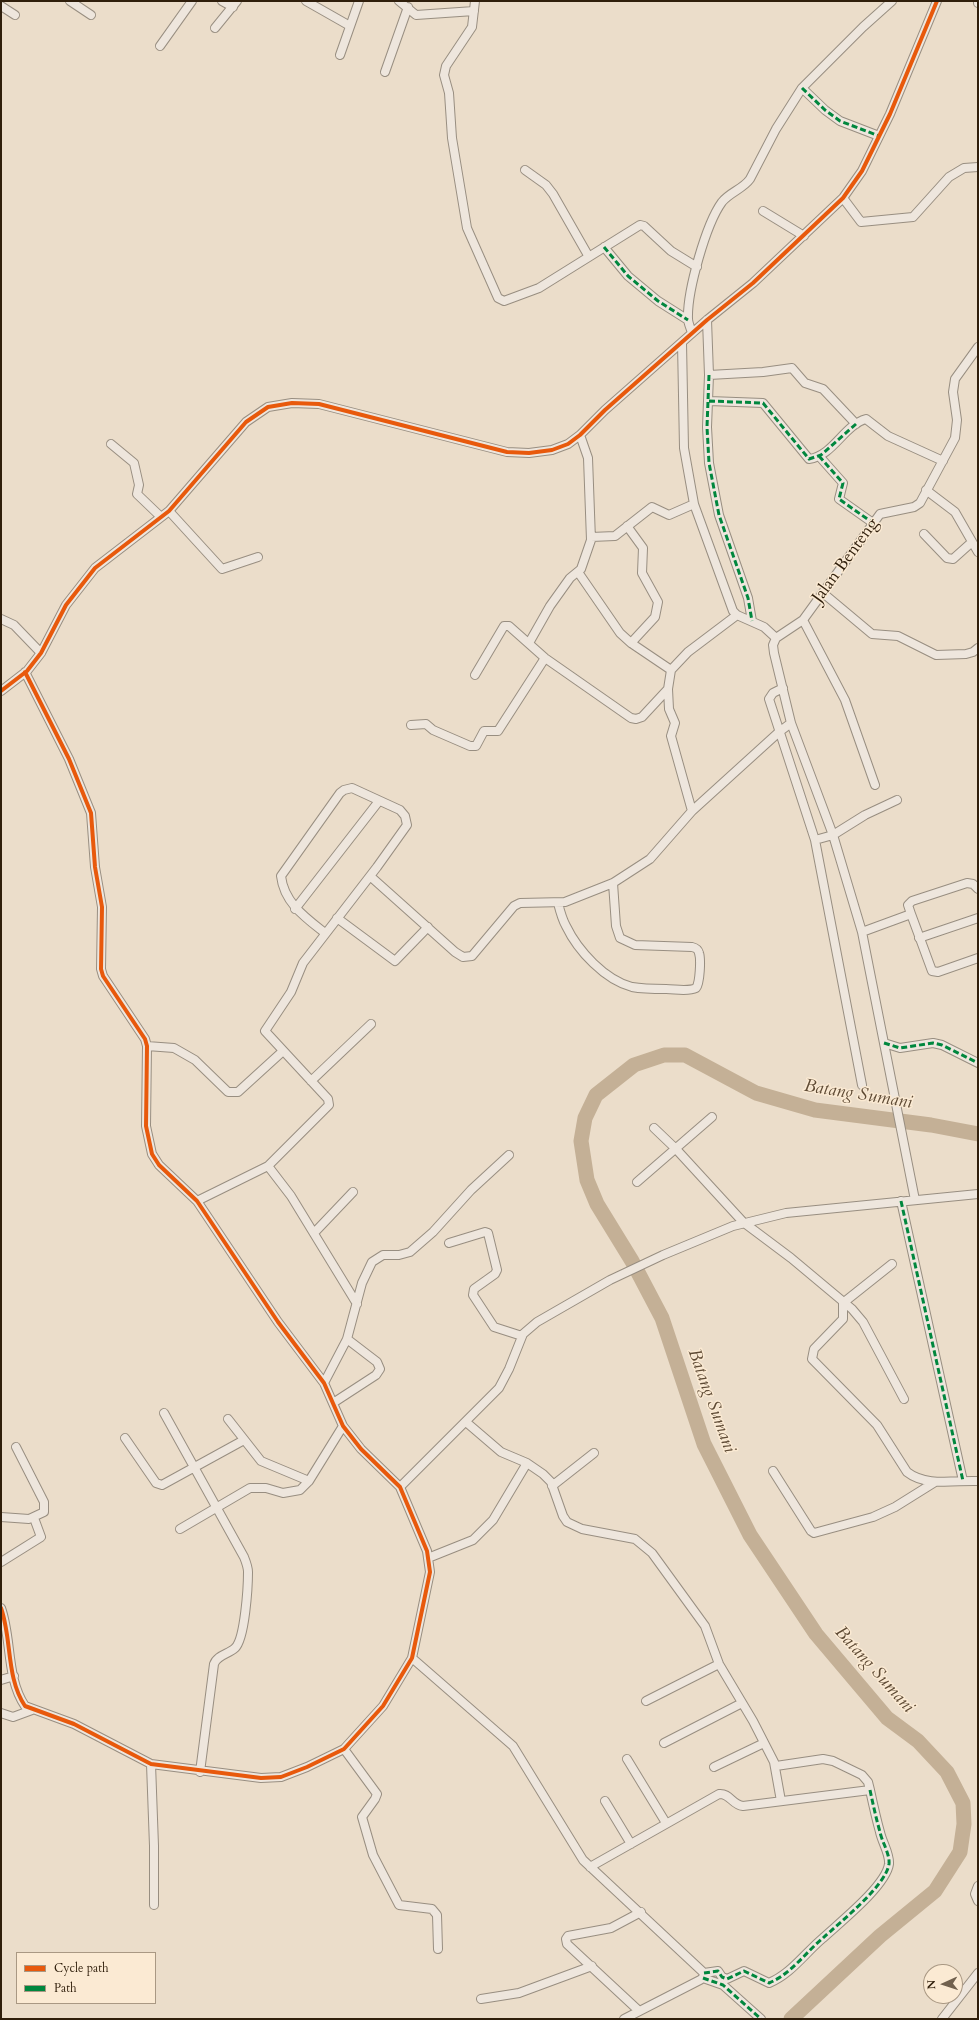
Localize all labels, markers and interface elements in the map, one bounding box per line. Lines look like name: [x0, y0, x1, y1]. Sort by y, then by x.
street label: Jalan Benteng: [808, 514, 884, 608]
water label: Batang Sumani: [802, 1076, 914, 1114]
water label: Batang Sumani: [682, 1346, 740, 1456]
water label: Batang Sumani: [829, 1622, 919, 1718]
legend: [16, 1952, 156, 2004]
text: Cycle path: [54, 1960, 109, 1976]
north arrow: [923, 1964, 963, 2004]
text: N: [924, 1979, 939, 1990]
text: Path: [54, 1980, 77, 1996]

